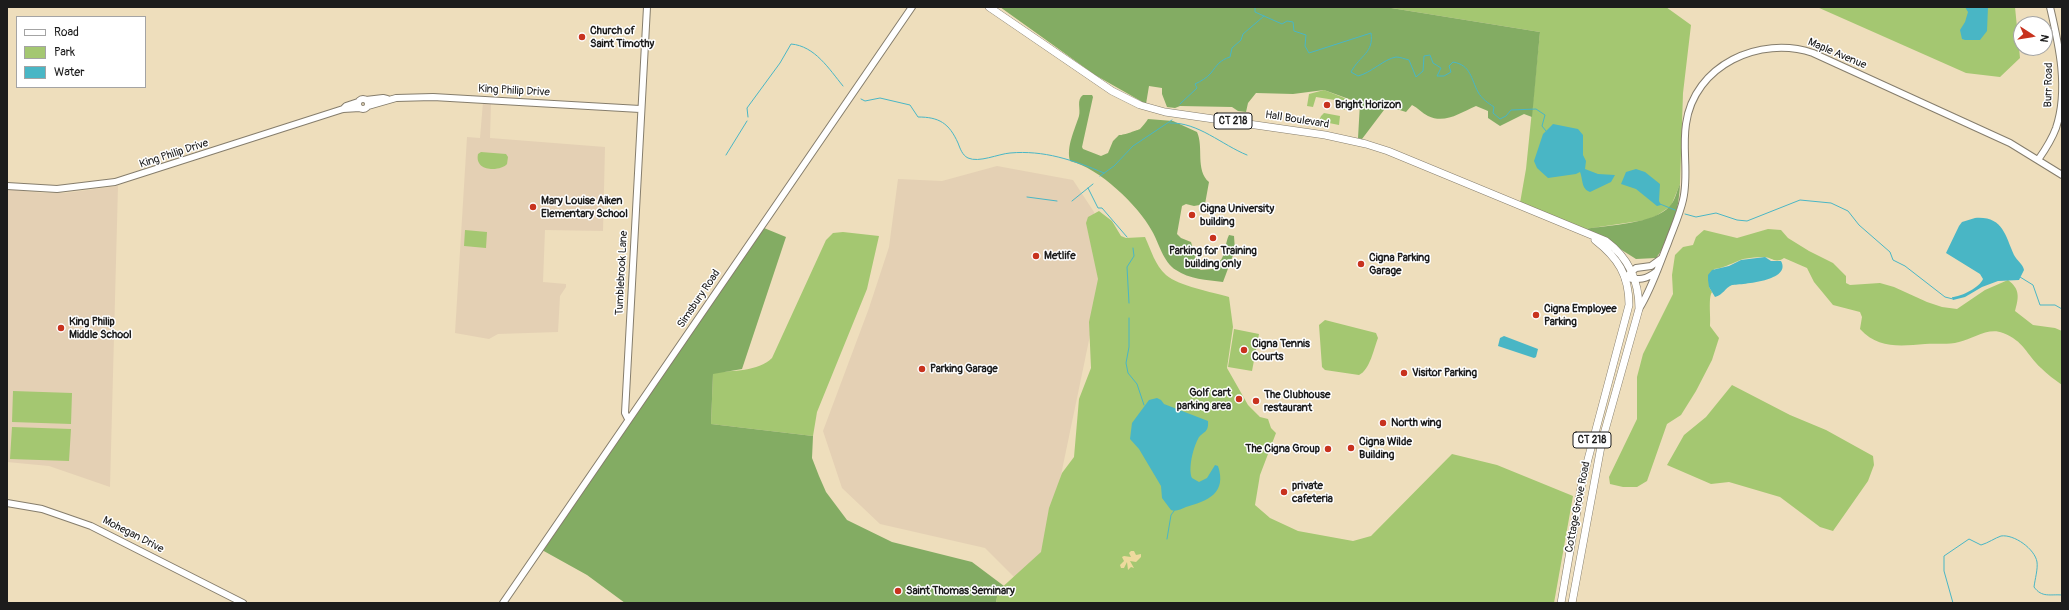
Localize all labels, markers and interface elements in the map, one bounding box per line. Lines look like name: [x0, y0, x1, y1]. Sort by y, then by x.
legend: [16, 16, 146, 88]
north arrow: [2013, 16, 2053, 56]
place label: Church of Saint Timothy: [590, 24, 654, 50]
text: Road: [54, 25, 79, 40]
marker: Church of Saint Timothy: [577, 32, 587, 42]
text: N: [2037, 33, 2051, 43]
street label: Maple Avenue: [1806, 36, 1868, 72]
text: Park: [54, 45, 75, 60]
street label: Burr Road: [2042, 62, 2056, 108]
text: Water: [54, 65, 85, 80]
street label: King Philip Drive: [478, 83, 550, 99]
place label: Bright Horizon: [1335, 98, 1401, 112]
marker: Bright Horizon: [1322, 100, 1332, 110]
street label: Hall Boulevard: [1264, 108, 1330, 132]
road number: CT 218: [1214, 113, 1252, 129]
street label: King Philip Drive: [138, 137, 210, 171]
place label: Mary Louise Aiken Elementary School: [541, 194, 628, 220]
marker: Mary Louise Aiken Elementary School: [528, 202, 538, 212]
place label: Cigna University building: [1200, 202, 1274, 228]
marker: Cigna University building: [1187, 210, 1197, 220]
street label: Tumblebrook Lane: [613, 230, 631, 316]
marker: Parking for Training building only: [1208, 233, 1218, 243]
place label: Parking for Training building only: [1169, 244, 1257, 270]
place label: Metlife: [1044, 249, 1076, 263]
marker: Metlife: [1031, 251, 1041, 261]
place label: Cigna Parking Garage: [1369, 251, 1430, 277]
marker: Cigna Parking Garage: [1356, 259, 1366, 269]
street label: Simsbury Road: [675, 267, 723, 331]
place label: Cigna Employee Parking: [1544, 302, 1617, 328]
marker: Cigna Employee Parking: [1531, 310, 1541, 320]
place label: King Philip Middle School: [69, 315, 132, 341]
marker: King Philip Middle School: [56, 323, 66, 333]
place label: Cigna Tennis Courts: [1252, 337, 1310, 363]
marker: Cigna Tennis Courts: [1239, 345, 1249, 355]
place label: Parking Garage: [930, 362, 998, 376]
marker: Parking Garage: [917, 364, 927, 374]
place label: Visitor Parking: [1412, 366, 1477, 380]
marker: Visitor Parking: [1399, 368, 1409, 378]
place label: Golf cart parking area: [1177, 386, 1231, 412]
place label: The Clubhouse restaurant: [1264, 388, 1330, 414]
marker: Golf cart parking area: [1234, 394, 1244, 404]
marker: The Clubhouse restaurant: [1251, 396, 1261, 406]
place label: North wing: [1391, 416, 1441, 430]
marker: North wing: [1378, 418, 1388, 428]
road number: CT 218: [1573, 432, 1611, 448]
place label: Cigna Wilde Building: [1359, 435, 1412, 461]
place label: The Cigna Group: [1245, 442, 1320, 456]
marker: Cigna Wilde Building: [1346, 443, 1356, 453]
marker: The Cigna Group: [1323, 444, 1333, 454]
street label: Cottage Grove Road: [1563, 460, 1593, 554]
place label: private cafeteria: [1292, 479, 1333, 505]
marker: private cafeteria: [1279, 487, 1289, 497]
street label: Mohegan Drive: [100, 514, 166, 556]
place label: Saint Thomas Seminary: [906, 584, 1015, 598]
marker: Saint Thomas Seminary: [893, 586, 903, 596]

